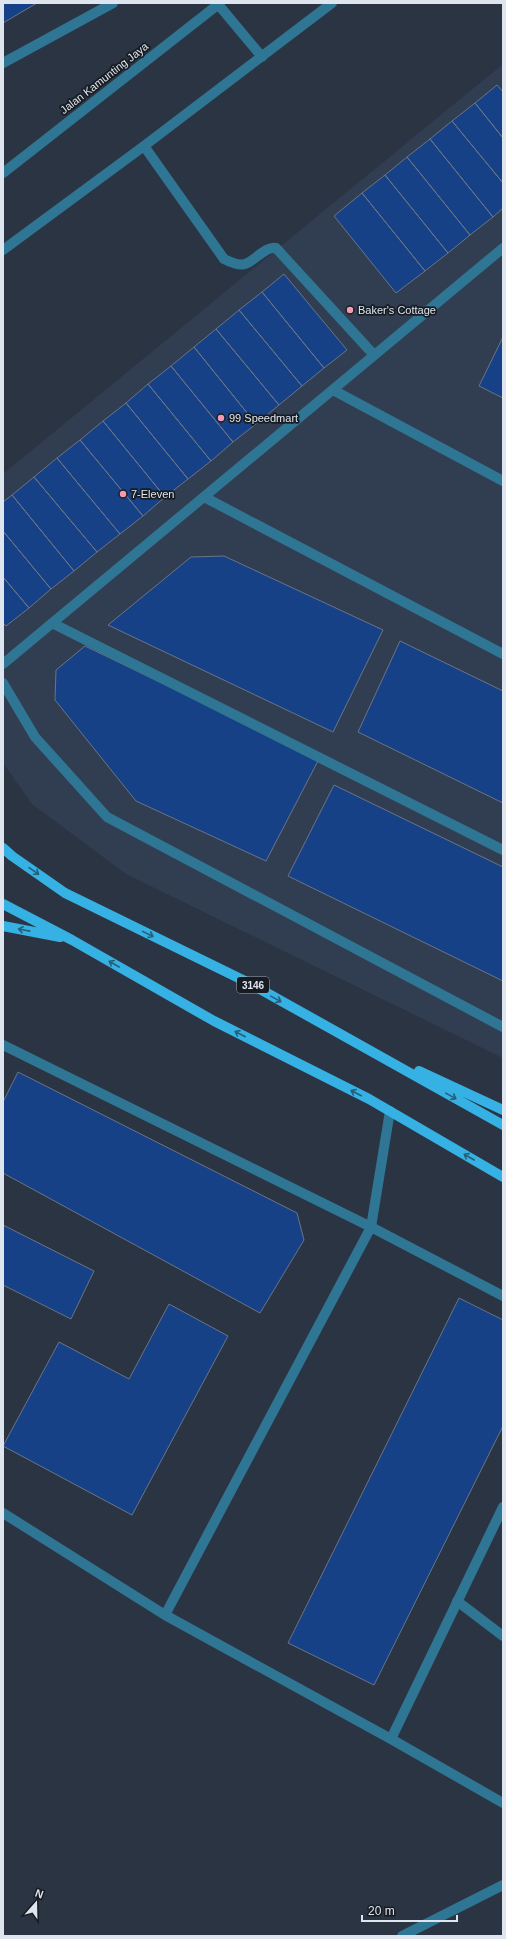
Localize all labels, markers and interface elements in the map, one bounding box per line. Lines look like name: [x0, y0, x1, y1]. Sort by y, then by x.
street label: Jalan Kamunting Jaya: [58, 39, 151, 116]
place label: Baker's Cottage: [358, 304, 436, 316]
marker: Baker's Cottage: [345, 305, 355, 315]
place label: 99 Speedmart: [229, 412, 298, 424]
marker: 99 Speedmart: [216, 413, 226, 423]
place label: 7-Eleven: [131, 488, 174, 500]
marker: 7-Eleven: [118, 489, 128, 499]
one-way arrow: [28, 867, 39, 875]
one-way arrow: [17, 926, 30, 934]
one-way arrow: [141, 930, 153, 938]
one-way arrow: [109, 960, 121, 968]
road number: 3146: [237, 977, 269, 993]
one-way arrow: [270, 995, 282, 1003]
one-way arrow: [234, 1030, 246, 1037]
one-way arrow: [351, 1088, 363, 1096]
one-way arrow: [445, 1092, 457, 1100]
one-way arrow: [463, 1153, 475, 1161]
north arrow: [16, 1883, 56, 1923]
text: N: [34, 1887, 45, 1901]
scale bar: [362, 1897, 457, 1923]
text: 20 m: [368, 1904, 395, 1918]

